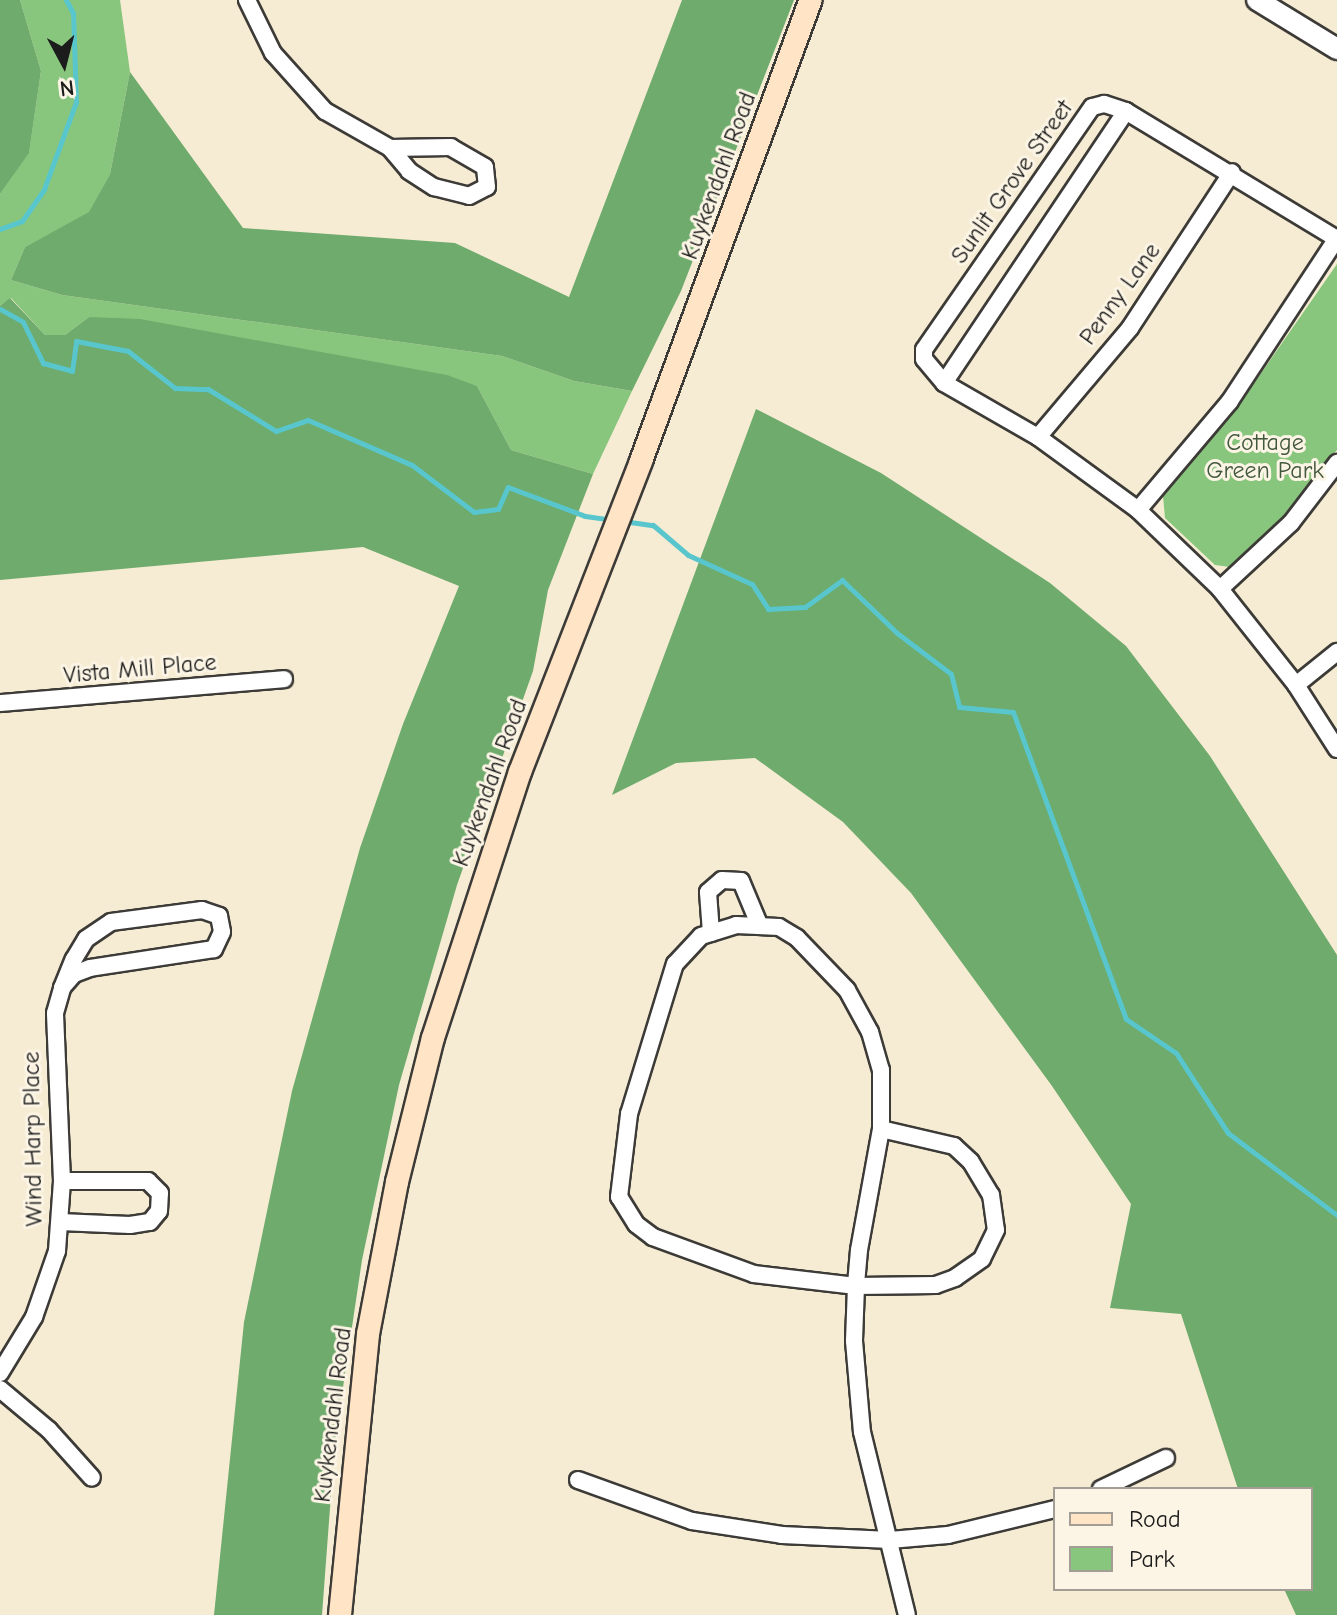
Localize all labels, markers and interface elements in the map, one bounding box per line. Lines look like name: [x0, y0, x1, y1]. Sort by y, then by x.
north arrow: [24, 24, 104, 104]
text: N: [58, 74, 76, 102]
street label: Kuykendahl Road: [675, 88, 763, 264]
street label: Sunlit Grove Street: [945, 95, 1079, 269]
street label: Penny Lane: [1073, 237, 1167, 351]
park label: Cottage Green Park: [1206, 429, 1324, 485]
street label: Vista Mill Place: [62, 648, 218, 690]
street label: Kuykendahl Road: [446, 695, 534, 871]
street label: Wind Harp Place: [17, 1051, 49, 1227]
street label: Kuykendahl Road: [308, 1326, 358, 1504]
legend: [1053, 1487, 1313, 1591]
text: Road: [1129, 1505, 1181, 1533]
text: Park: [1129, 1545, 1175, 1573]

